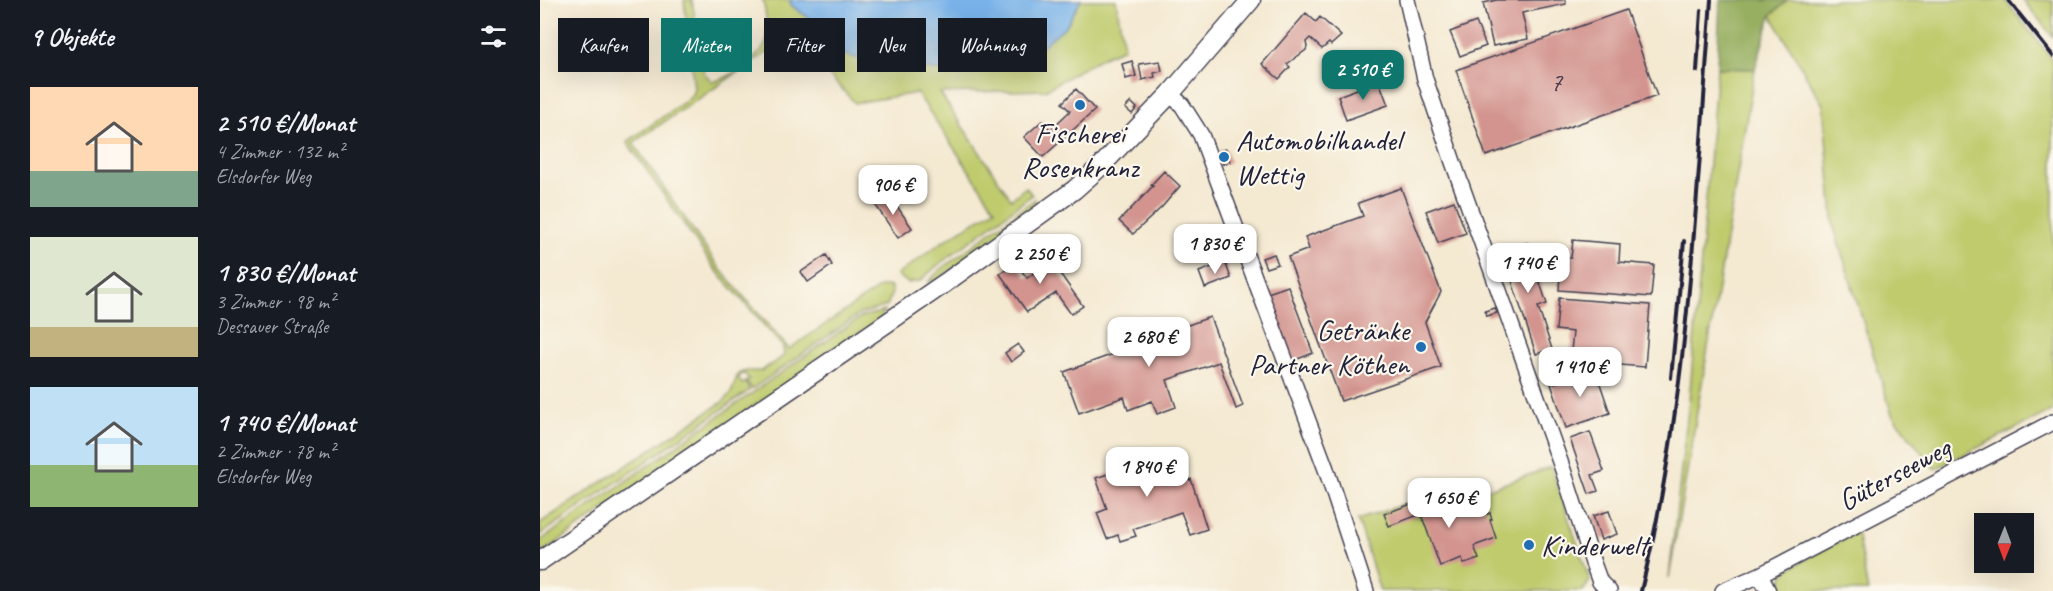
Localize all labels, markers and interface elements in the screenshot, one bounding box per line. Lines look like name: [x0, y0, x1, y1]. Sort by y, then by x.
chip: Kaufen: [558, 18, 649, 72]
chip: Mieten: [661, 18, 752, 72]
chip: Filter: [764, 18, 845, 72]
chip: Neu: [857, 18, 926, 72]
chip: Wohnung: [938, 18, 1047, 72]
text: 9 Objekte: [30, 20, 114, 53]
icon: filters: [477, 20, 510, 53]
pin: 2 510 €: [1308, 50, 1418, 101]
text: 2 510 €: [1336, 57, 1390, 82]
house number: 7: [1550, 65, 1564, 99]
marker: Fischerei Rosenkranz: [1073, 98, 1087, 112]
text: 2 510 €/Monat: [216, 106, 355, 139]
icon: home: [78, 111, 150, 183]
place label: Fischerei Rosenkranz: [1022, 114, 1140, 186]
place label: Automobilhandel Wettig: [1236, 121, 1406, 193]
text: 4 Zimmer · 132 m²: [216, 139, 344, 164]
marker: Automobilhandel Wettig: [1217, 150, 1231, 164]
text: Elsdorfer Weg: [216, 164, 311, 189]
pin: 906 €: [851, 165, 935, 216]
text: 906 €: [872, 172, 914, 197]
pin: 1 830 €: [1160, 224, 1270, 275]
text: 1 830 €: [1188, 231, 1242, 256]
pin: 2 250 €: [985, 234, 1095, 285]
text: 2 250 €: [1013, 241, 1067, 266]
pin: 1 740 €: [1473, 243, 1583, 294]
text: 1 740 €: [1501, 250, 1555, 275]
text: 1 830 €/Monat: [216, 256, 355, 289]
icon: home: [78, 261, 150, 333]
text: 3 Zimmer · 98 m²: [216, 289, 335, 314]
place label: Getränke Partner Köthen: [1249, 311, 1411, 383]
text: Dessauer Straße: [216, 314, 328, 339]
pin: 2 680 €: [1094, 317, 1204, 368]
text: 2 680 €: [1121, 324, 1177, 349]
marker: Getränke Partner Köthen: [1414, 340, 1428, 354]
pin: 1 410 €: [1525, 347, 1635, 398]
text: 1 410 €: [1553, 354, 1607, 379]
text: 1 740 €/Monat: [216, 406, 355, 439]
icon: home: [78, 411, 150, 483]
street label: Güterseeweg: [1831, 428, 1959, 519]
text: 2 Zimmer · 78 m²: [216, 439, 335, 464]
pin: 1 840 €: [1092, 447, 1202, 498]
text: 1 840 €: [1120, 454, 1174, 479]
text: Elsdorfer Weg: [216, 464, 311, 489]
pin: 1 650 €: [1394, 478, 1504, 529]
text: 1 650 €: [1422, 485, 1476, 510]
north arrow: [1974, 513, 2034, 573]
map controls: [1974, 513, 2034, 573]
place label: Kinderwelt: [1541, 526, 1652, 564]
marker: Kinderwelt: [1522, 538, 1536, 552]

